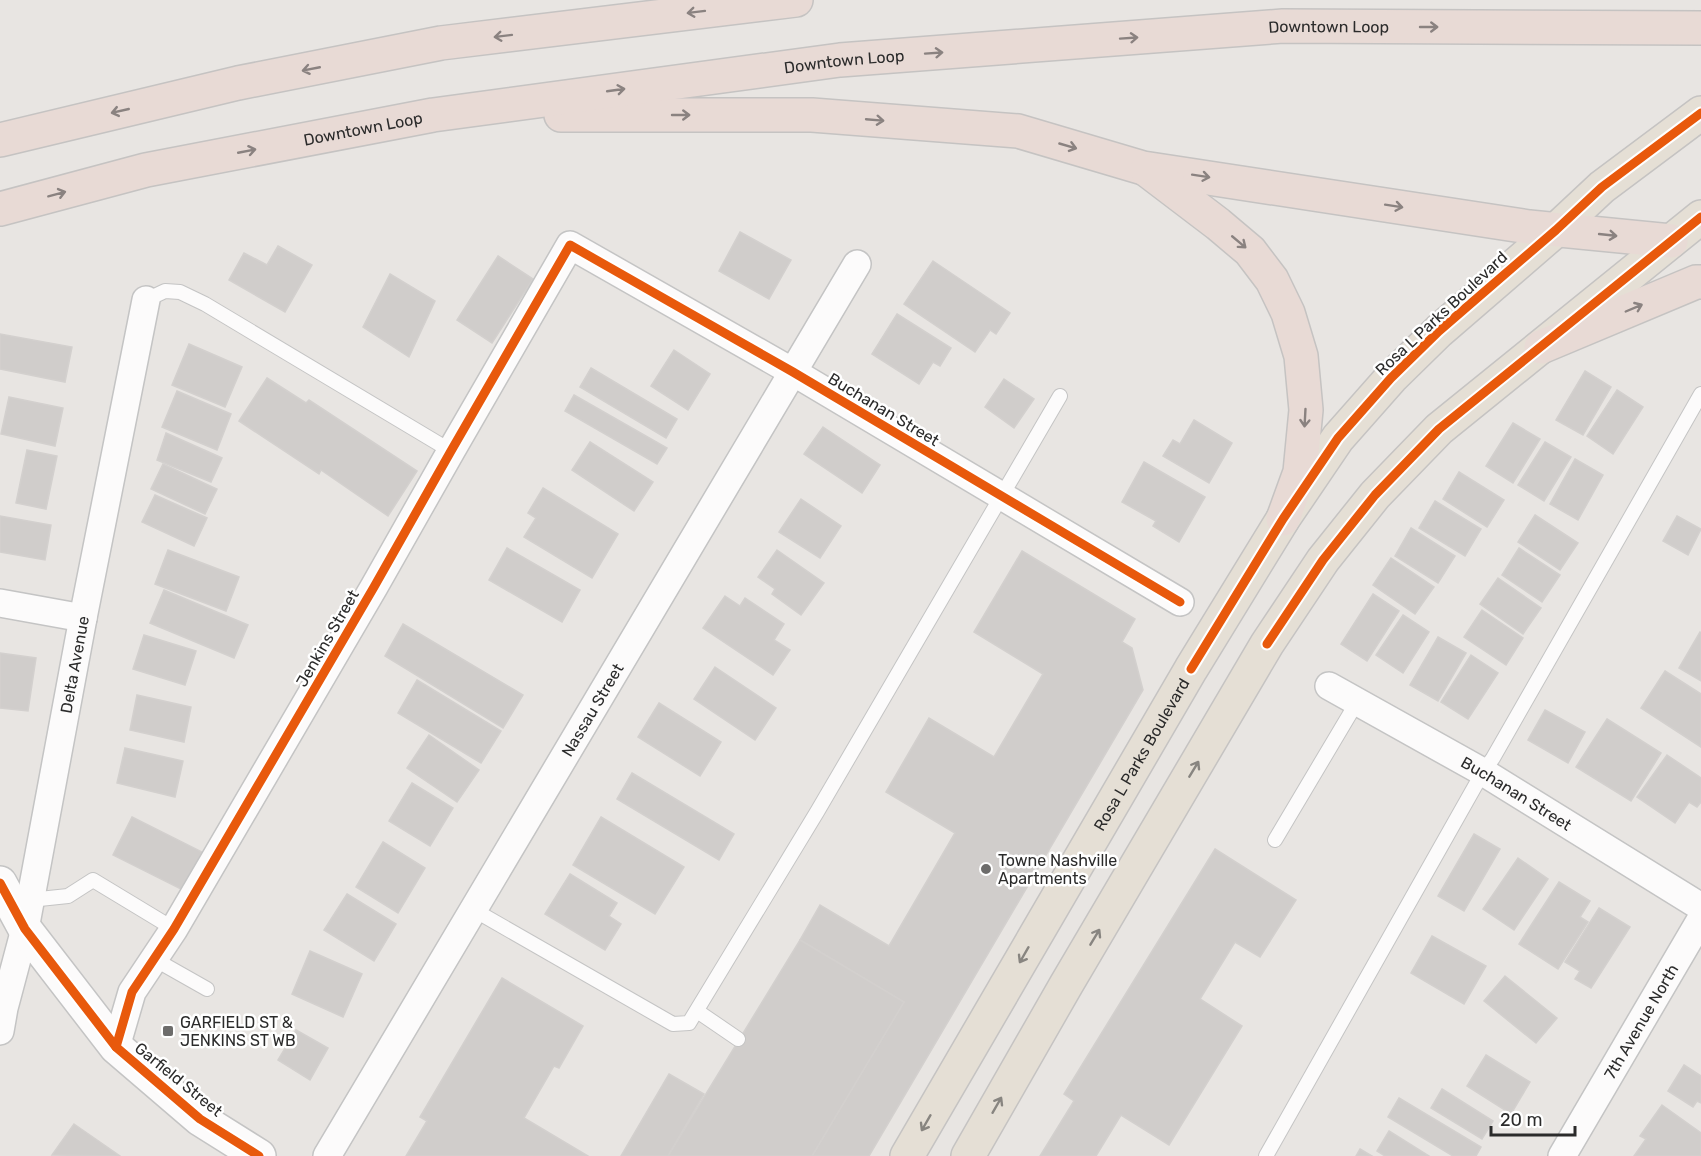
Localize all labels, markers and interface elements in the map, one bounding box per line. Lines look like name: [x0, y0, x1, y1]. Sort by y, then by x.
one-way arrow: [687, 7, 707, 18]
street label: Downtown Loop: [1268, 17, 1389, 37]
one-way arrow: [1418, 21, 1438, 33]
one-way arrow: [493, 31, 513, 42]
one-way arrow: [1118, 32, 1138, 43]
street label: Downtown Loop: [783, 46, 905, 77]
one-way arrow: [924, 47, 944, 58]
one-way arrow: [301, 64, 321, 75]
one-way arrow: [605, 85, 625, 96]
one-way arrow: [111, 106, 130, 118]
street label: Downtown Loop: [302, 108, 424, 150]
one-way arrow: [670, 109, 690, 121]
one-way arrow: [865, 114, 885, 125]
one-way arrow: [1058, 141, 1077, 152]
one-way arrow: [236, 145, 256, 156]
one-way arrow: [1191, 171, 1210, 182]
one-way arrow: [47, 188, 66, 199]
one-way arrow: [1383, 201, 1403, 212]
one-way arrow: [1597, 230, 1617, 241]
one-way arrow: [1231, 235, 1247, 248]
street label: Rosa L Parks Boulevard: [1372, 247, 1511, 379]
one-way arrow: [1624, 302, 1642, 313]
street label: Buchanan Street: [825, 369, 943, 450]
one-way arrow: [1300, 408, 1311, 428]
street label: Jenkins Street: [292, 586, 363, 690]
street label: Delta Avenue: [56, 615, 93, 715]
street label: Nassau Street: [558, 660, 628, 760]
street label: Rosa L Parks Boulevard: [1090, 675, 1194, 834]
street label: Buchanan Street: [1458, 753, 1575, 835]
one-way arrow: [1188, 761, 1200, 778]
place label: Towne Nashville Apartments: [998, 851, 1117, 888]
marker: Towne Nashville Apartments: [979, 862, 993, 876]
one-way arrow: [1089, 929, 1101, 946]
one-way arrow: [1018, 946, 1030, 963]
street label: 7th Avenue North: [1600, 961, 1682, 1083]
place label: GARFIELD ST & JENKINS ST WB: [180, 1013, 296, 1050]
marker: GARFIELD ST & JENKINS ST WB: [161, 1024, 175, 1038]
street label: Garfield Street: [131, 1038, 226, 1120]
one-way arrow: [991, 1097, 1003, 1114]
scale bar: [1491, 1099, 1575, 1137]
text: 20 m: [1500, 1109, 1542, 1131]
one-way arrow: [920, 1114, 931, 1132]

